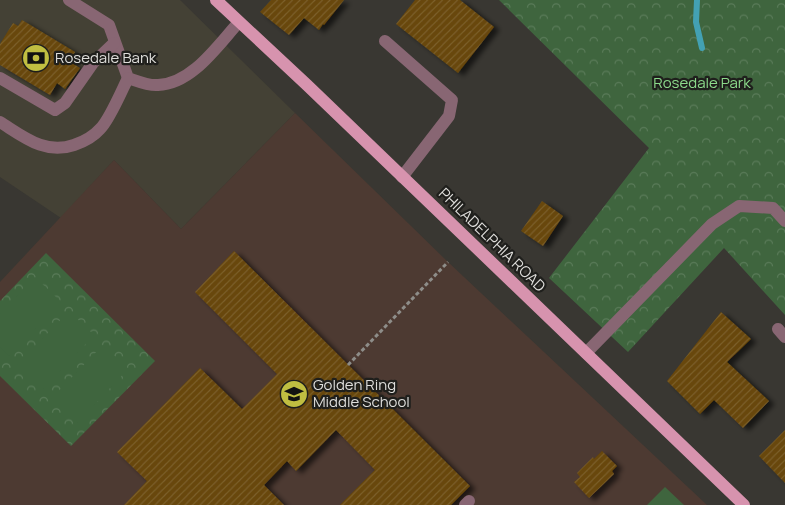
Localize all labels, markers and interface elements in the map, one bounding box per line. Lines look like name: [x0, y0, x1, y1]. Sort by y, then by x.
bank icon: Rosedale Bank: [21, 43, 51, 73]
place label: Rosedale Bank: [55, 47, 157, 68]
park label: Rosedale Park: [653, 72, 751, 93]
street label: PHILADELPHIA ROAD: [434, 183, 550, 296]
place label: Golden Ring Middle School: [313, 374, 410, 412]
school or university icon: Golden Ring Middle School: [279, 379, 309, 409]

